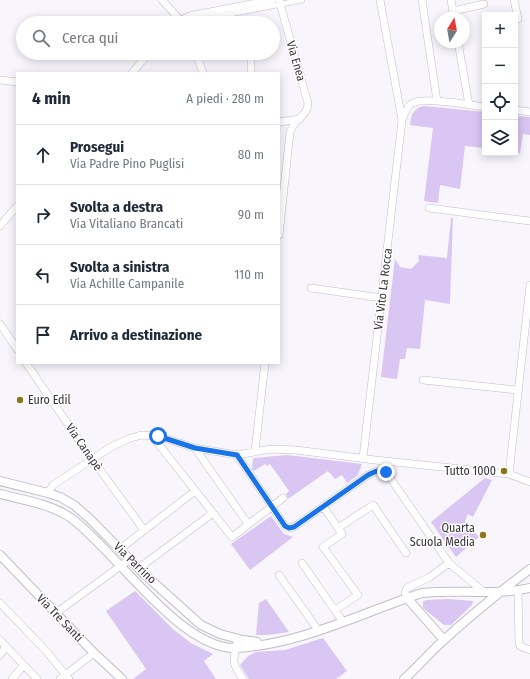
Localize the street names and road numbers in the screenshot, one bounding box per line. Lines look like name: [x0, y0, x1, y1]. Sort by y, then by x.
street label: Via Enea: [284, 39, 308, 83]
street label: Via Vito La Rocca: [371, 247, 395, 331]
street label: Via Canapè: [63, 421, 105, 473]
street label: Via Parrino: [111, 539, 159, 587]
street label: Via Tre Santi: [34, 591, 86, 645]

